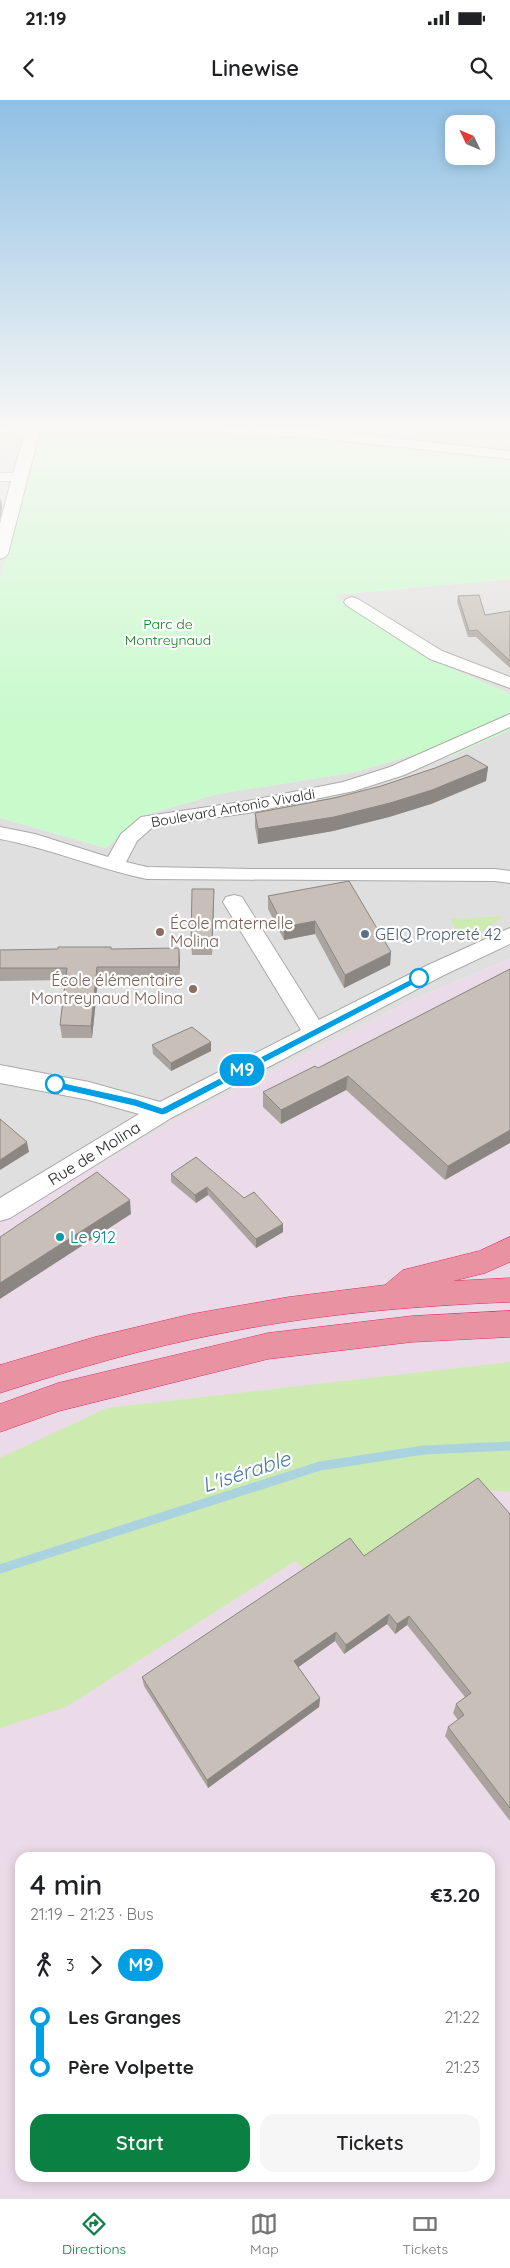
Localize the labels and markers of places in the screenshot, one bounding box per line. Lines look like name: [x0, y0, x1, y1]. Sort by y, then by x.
place label: École maternelle Molina: [170, 913, 293, 951]
place label: GEIQ Propreté 42: [375, 924, 502, 944]
marker: École maternelle Molina: [154, 926, 166, 938]
marker: GEIQ Propreté 42: [359, 928, 371, 940]
unlabelled marker: [409, 968, 429, 988]
place label: École élémentaire Montreynaud Molina: [31, 970, 183, 1008]
marker: École élémentaire Montreynaud Molina: [187, 983, 199, 995]
unlabelled marker: [45, 1074, 65, 1094]
place label: Le 912: [70, 1227, 116, 1247]
marker: Le 912: [54, 1231, 66, 1243]

